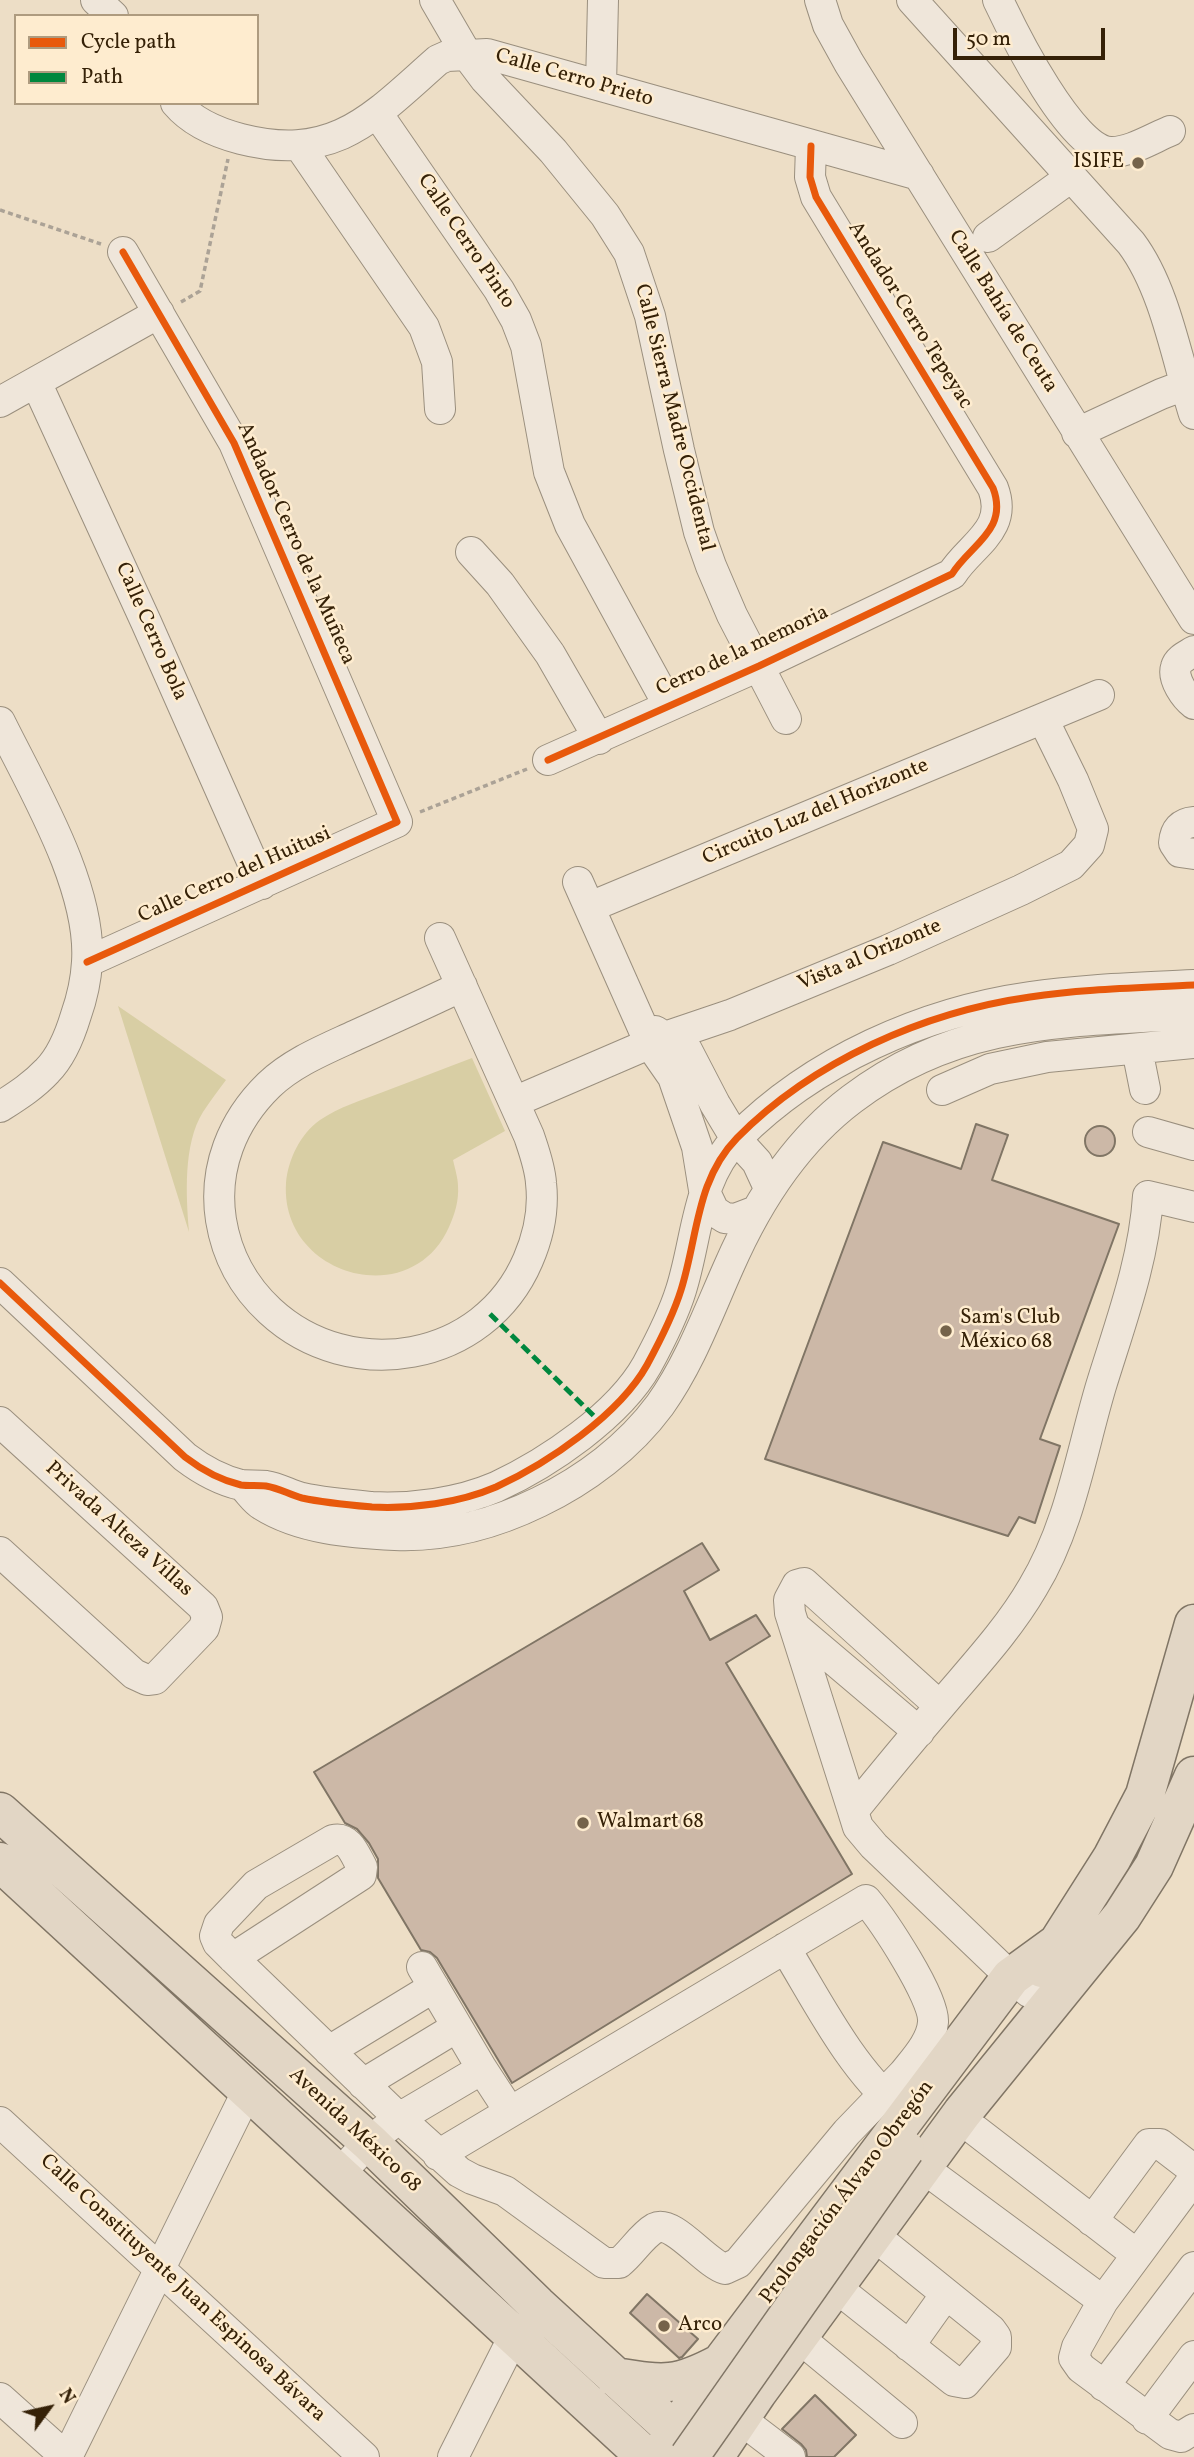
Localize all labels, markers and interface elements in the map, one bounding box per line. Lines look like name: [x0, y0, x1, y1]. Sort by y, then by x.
legend: [14, 14, 259, 105]
scale bar: [956, 14, 1108, 58]
text: 50 m: [966, 25, 1011, 54]
text: Cycle path: [81, 28, 176, 57]
street label: Calle Cerro Prieto: [492, 44, 656, 114]
text: Path: [81, 63, 123, 92]
place label: ISIFE: [1073, 150, 1124, 176]
marker: ISIFE: [1130, 155, 1146, 171]
street label: Calle Cerro Pinto: [411, 170, 519, 314]
street label: Andador Cerro Tepeyac: [841, 218, 977, 414]
street label: Calle Bahía de Ceuta: [942, 226, 1062, 398]
street label: Calle Sierra Madre Occidental: [628, 282, 718, 554]
street label: Andador Cerro de la Muñeca: [230, 419, 360, 669]
street label: Calle Cerro Bola: [108, 559, 192, 705]
street label: Cerro de la memoria: [653, 601, 833, 703]
street label: Circuito Luz del Horizonte: [699, 754, 933, 872]
street label: Calle Cerro del Huitusi: [135, 822, 335, 930]
street label: Vista al Orizonte: [794, 914, 946, 998]
place label: Sam's Club México 68: [960, 1306, 1060, 1356]
marker: Sam's Club México 68: [938, 1323, 954, 1339]
street label: Privada Alteza Villas: [39, 1457, 197, 1603]
place label: Walmart 68: [597, 1810, 704, 1836]
marker: Walmart 68: [575, 1815, 591, 1831]
street label: Avenida México 68: [282, 2063, 426, 2199]
street label: Prolongación Álvaro Obregón: [756, 2076, 940, 2310]
street label: Calle Constituyente Juan Espinosa Bávara: [34, 2150, 330, 2428]
place label: Arco: [678, 2313, 722, 2339]
marker: Arco: [656, 2318, 672, 2334]
north arrow: [14, 2373, 84, 2443]
text: N: [52, 2384, 81, 2409]

